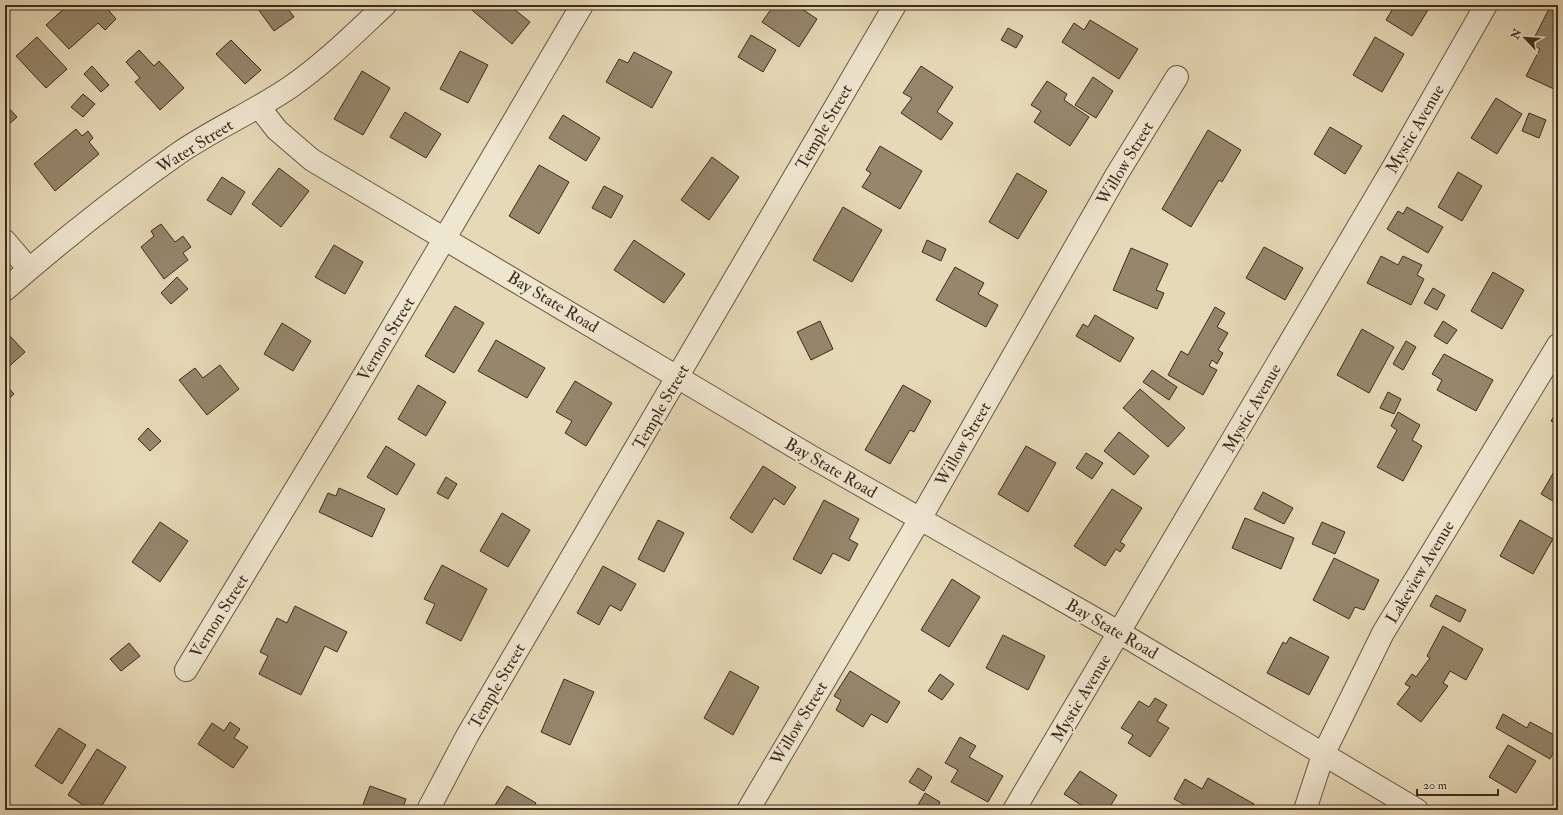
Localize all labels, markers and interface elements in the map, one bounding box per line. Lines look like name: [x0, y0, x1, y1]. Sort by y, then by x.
north arrow: [1505, 18, 1545, 58]
text: N: [1508, 26, 1525, 42]
street label: Temple Street: [791, 80, 858, 174]
street label: Mystic Avenue: [1381, 81, 1450, 178]
street label: Water Street: [152, 114, 238, 178]
street label: Willow Street: [1091, 117, 1158, 209]
street label: Bay State Road: [503, 267, 603, 339]
street label: Vernon Street: [353, 293, 420, 385]
street label: Temple Street: [628, 360, 695, 454]
street label: Mystic Avenue: [1218, 360, 1287, 457]
street label: Willow Street: [930, 398, 996, 491]
street label: Bay State Road: [781, 433, 881, 504]
street label: Lakeview Avenue: [1381, 517, 1459, 627]
street label: Vernon Street: [185, 570, 253, 662]
street label: Bay State Road: [1062, 594, 1162, 665]
street label: Temple Street: [464, 639, 531, 733]
street label: Mystic Avenue: [1046, 650, 1116, 746]
street label: Willow Street: [765, 677, 832, 769]
scale bar: [1417, 771, 1498, 797]
text: 20 m: [1423, 778, 1448, 793]

